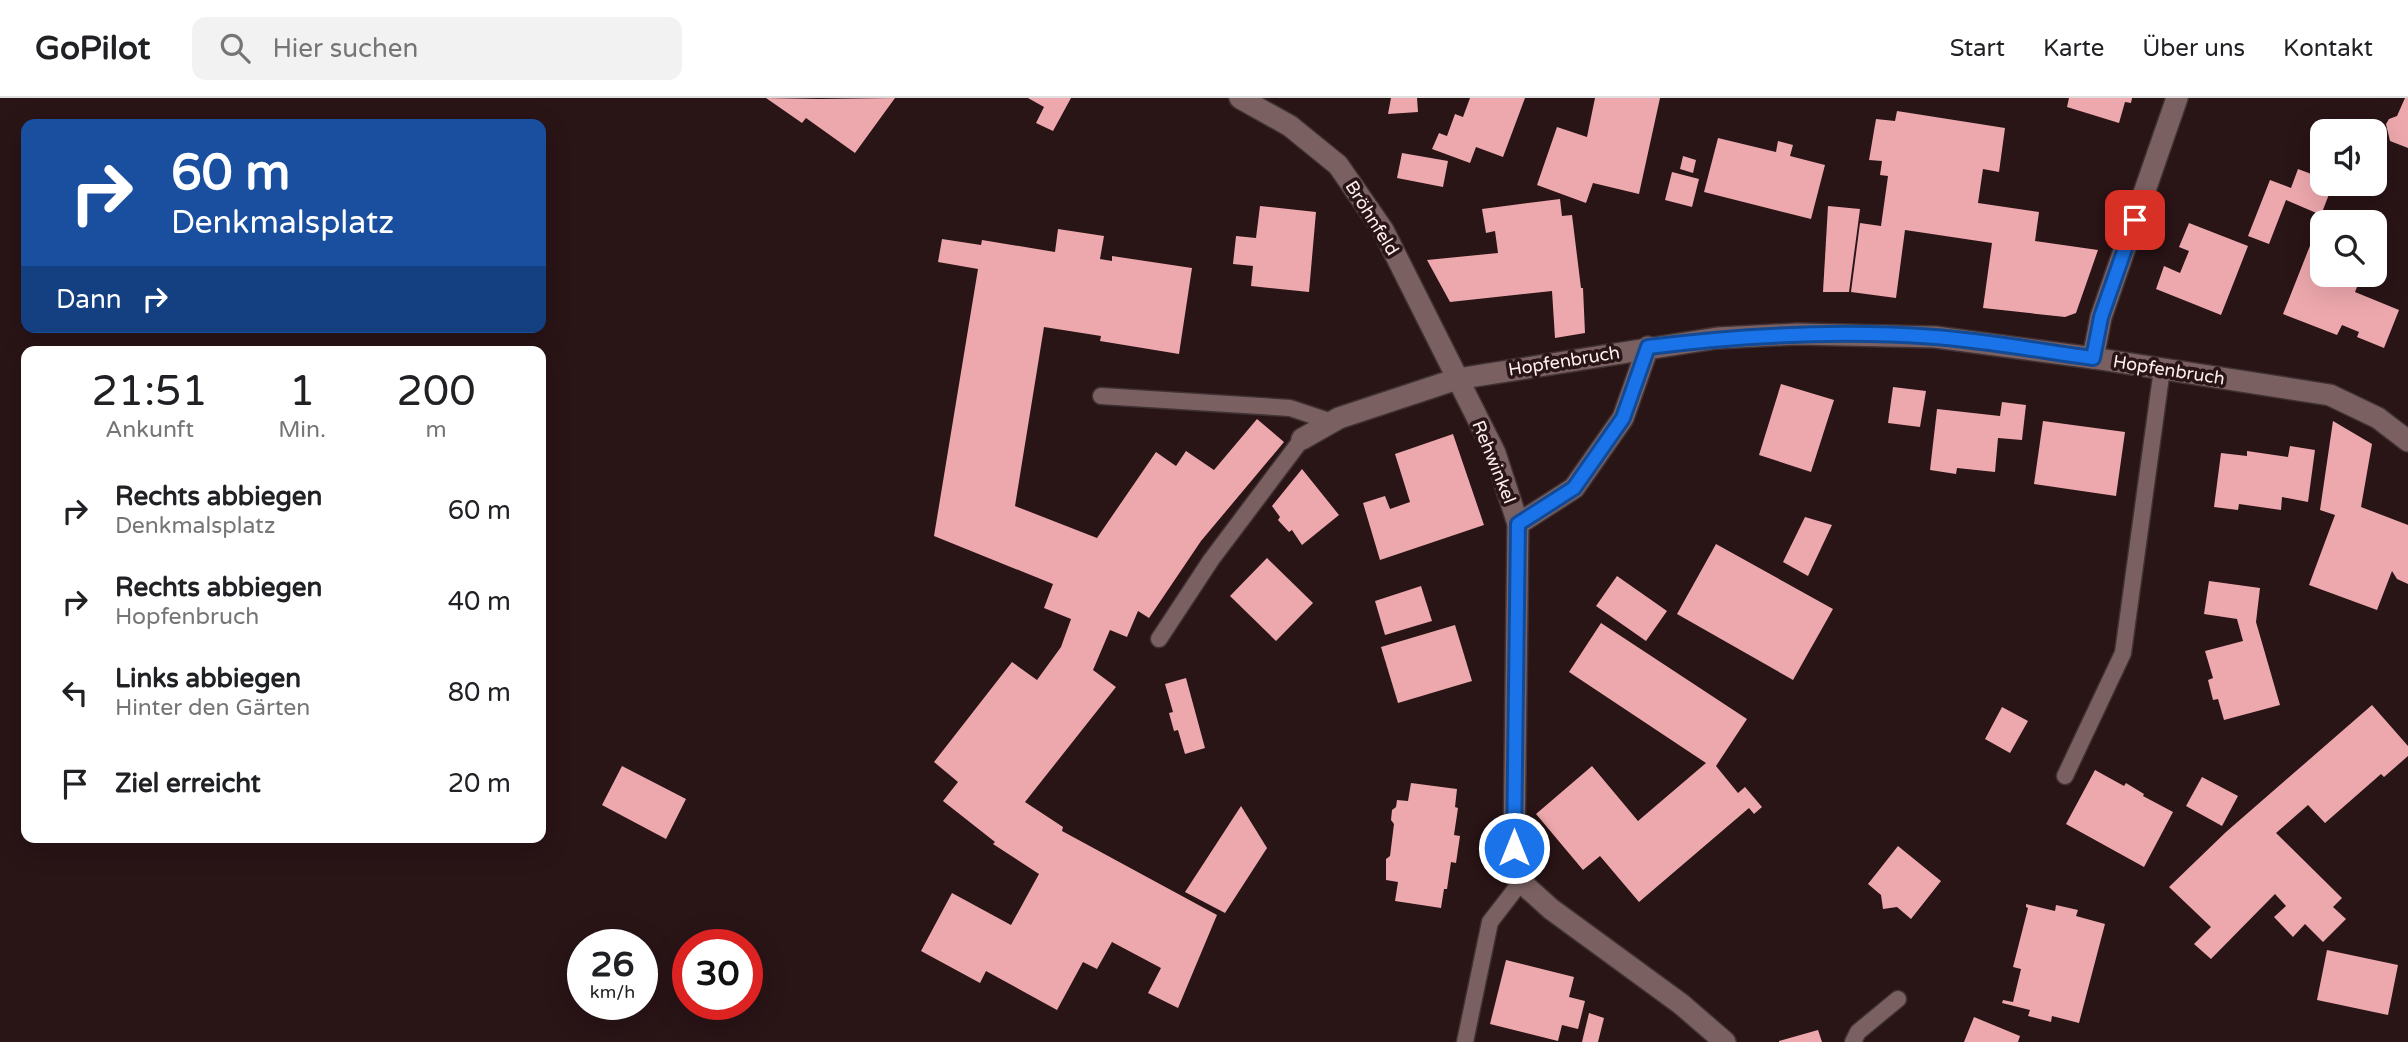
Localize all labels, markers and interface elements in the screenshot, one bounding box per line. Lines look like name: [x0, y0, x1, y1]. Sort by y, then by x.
search box: [192, 17, 682, 80]
text: GoPilot: [35, 29, 150, 68]
icon: search: [216, 29, 254, 67]
text: Hier suchen: [272, 33, 418, 64]
text: Start: [1950, 34, 2005, 63]
text: Karte: [2043, 34, 2104, 63]
text: Über uns: [2142, 34, 2245, 63]
text: Kontakt: [2283, 34, 2373, 63]
map controls: [2310, 119, 2387, 287]
button: sound: [2310, 119, 2387, 196]
text: 60 m: [171, 144, 290, 203]
icon: right: [56, 147, 147, 238]
street label: Bröhnfeld: [1340, 177, 1404, 259]
pin: [2105, 190, 2165, 250]
icon: arrive: [2116, 201, 2154, 239]
text: Denkmalsplatz: [171, 204, 394, 242]
button: search: [2310, 210, 2387, 287]
icon: right: [136, 280, 174, 318]
text: Dann: [56, 284, 122, 315]
street label: Hopfenbruch: [1507, 341, 1621, 381]
street label: Hopfenbruch: [2112, 350, 2226, 390]
text: 21:51: [91, 366, 208, 417]
text: 1: [289, 366, 315, 417]
text: 200: [396, 366, 476, 417]
text: Ankunft: [105, 416, 194, 444]
text: Min.: [278, 416, 326, 444]
text: m: [425, 416, 447, 444]
street label: Rehwinkel: [1467, 417, 1521, 507]
text: Rechts abbiegen: [115, 481, 322, 512]
icon: right: [56, 492, 94, 530]
text: 60 m: [448, 495, 511, 526]
text: Denkmalsplatz: [115, 512, 275, 540]
text: Rechts abbiegen: [115, 572, 322, 603]
icon: right: [56, 583, 94, 621]
text: 40 m: [448, 586, 511, 617]
text: Hopfenbruch: [115, 603, 259, 631]
text: Links abbiegen: [115, 663, 301, 694]
icon: left: [56, 674, 94, 712]
text: 80 m: [448, 677, 511, 708]
text: Hinter den Gärten: [115, 694, 310, 722]
icon: arrive: [56, 765, 94, 803]
text: Ziel erreicht: [115, 768, 261, 799]
text: 20 m: [448, 768, 511, 799]
position arrow: [1477, 811, 1551, 885]
speed limit sign: 30: [672, 929, 763, 1020]
text: 26: [591, 944, 634, 986]
text: km/h: [590, 981, 635, 1003]

